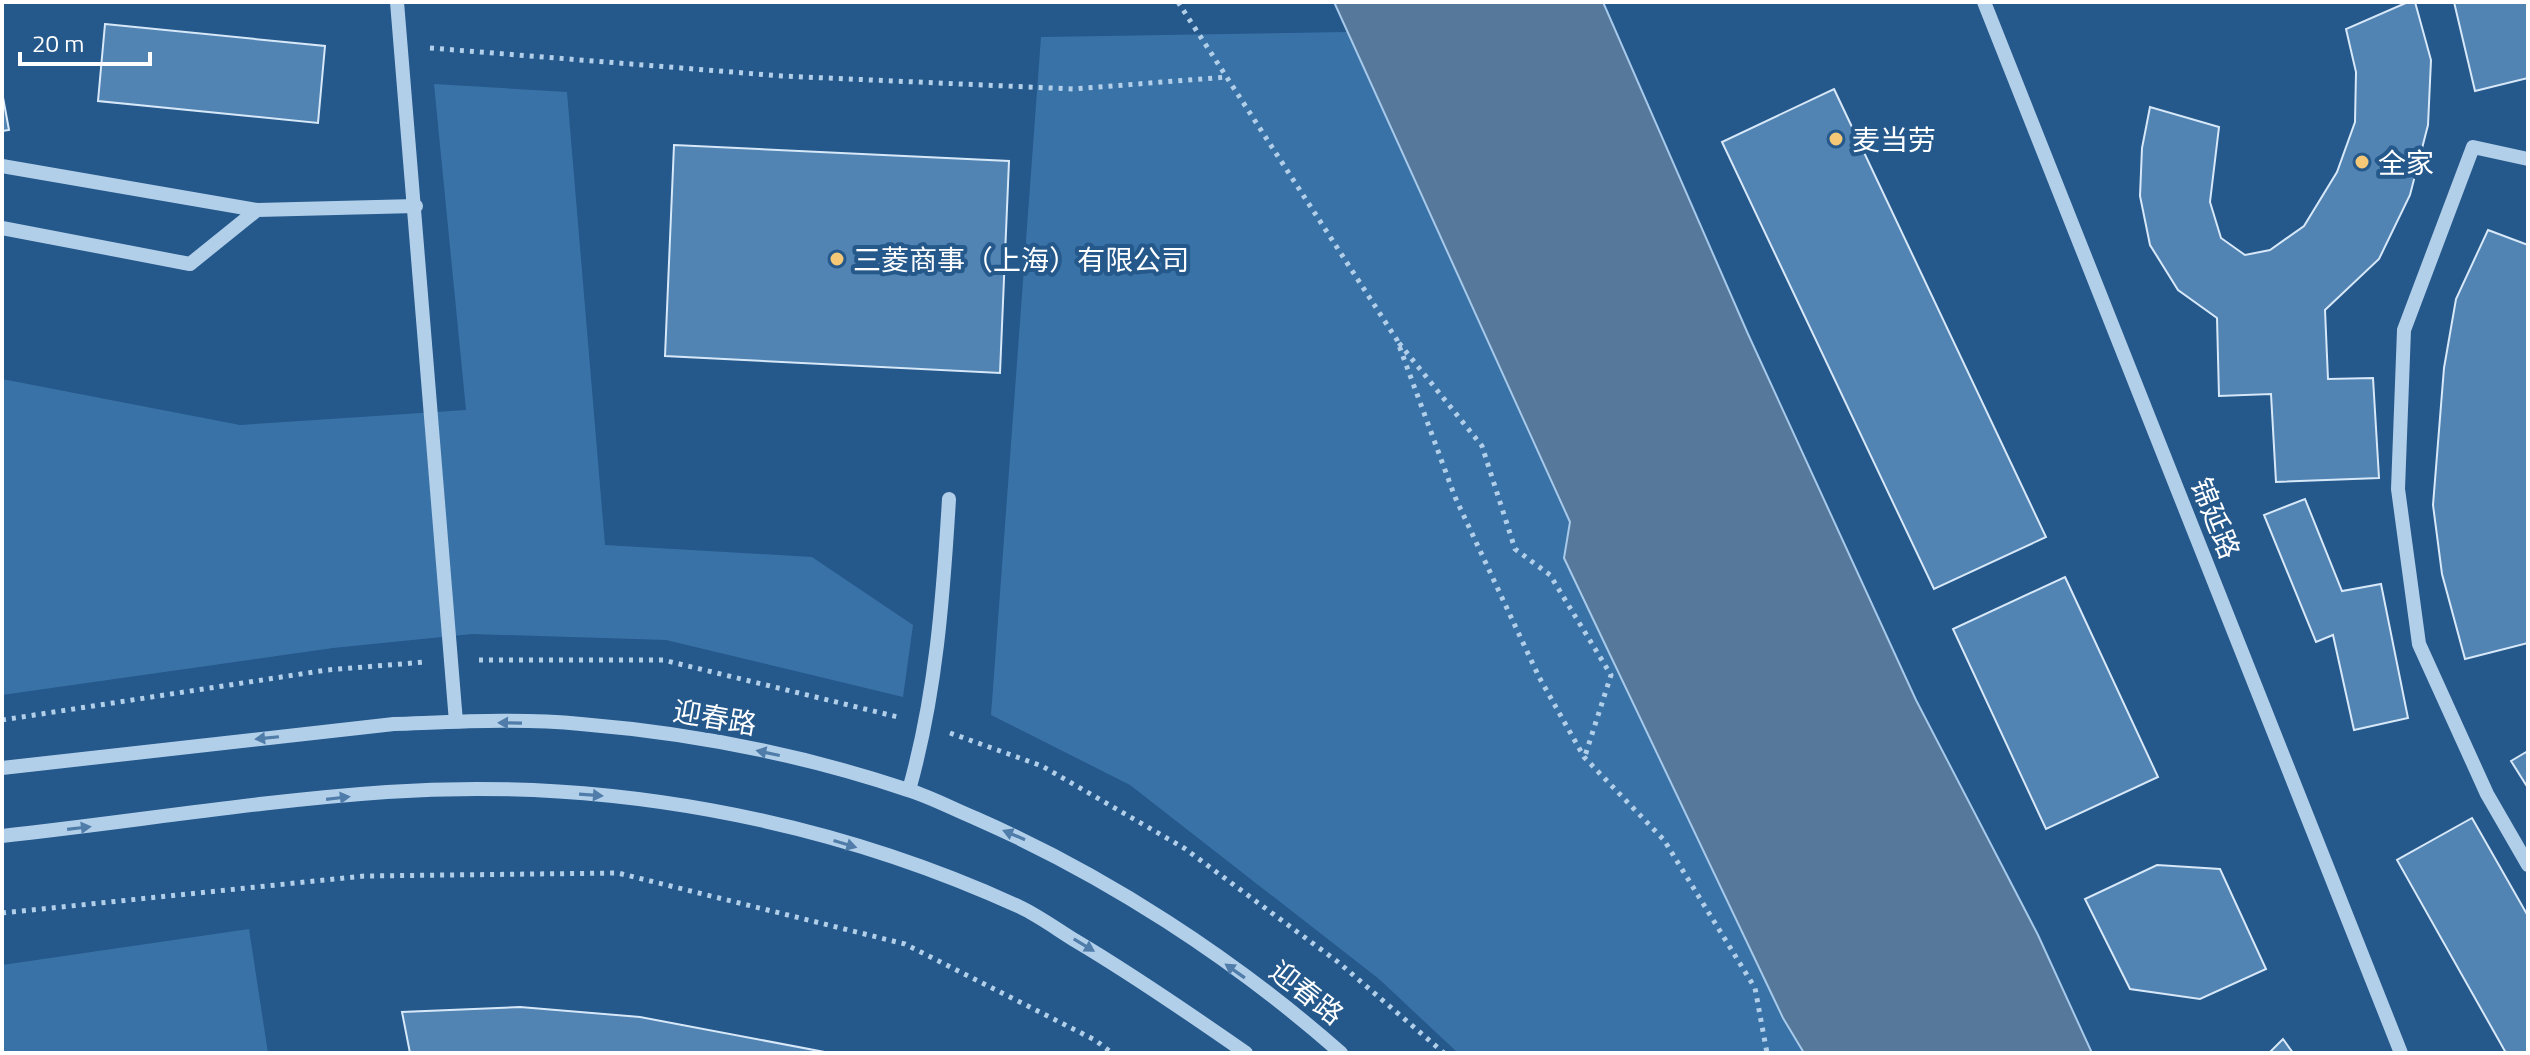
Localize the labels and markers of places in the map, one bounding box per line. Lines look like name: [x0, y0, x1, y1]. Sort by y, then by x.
place label: 麦当劳: [1852, 118, 1936, 161]
marker: 麦当劳: [1827, 130, 1845, 148]
place label: 全家: [2378, 141, 2434, 184]
marker: 全家: [2353, 153, 2371, 171]
place label: 三菱商事（上海）有限公司: [853, 238, 1189, 281]
marker: 三菱商事（上海）有限公司: [828, 250, 846, 268]

